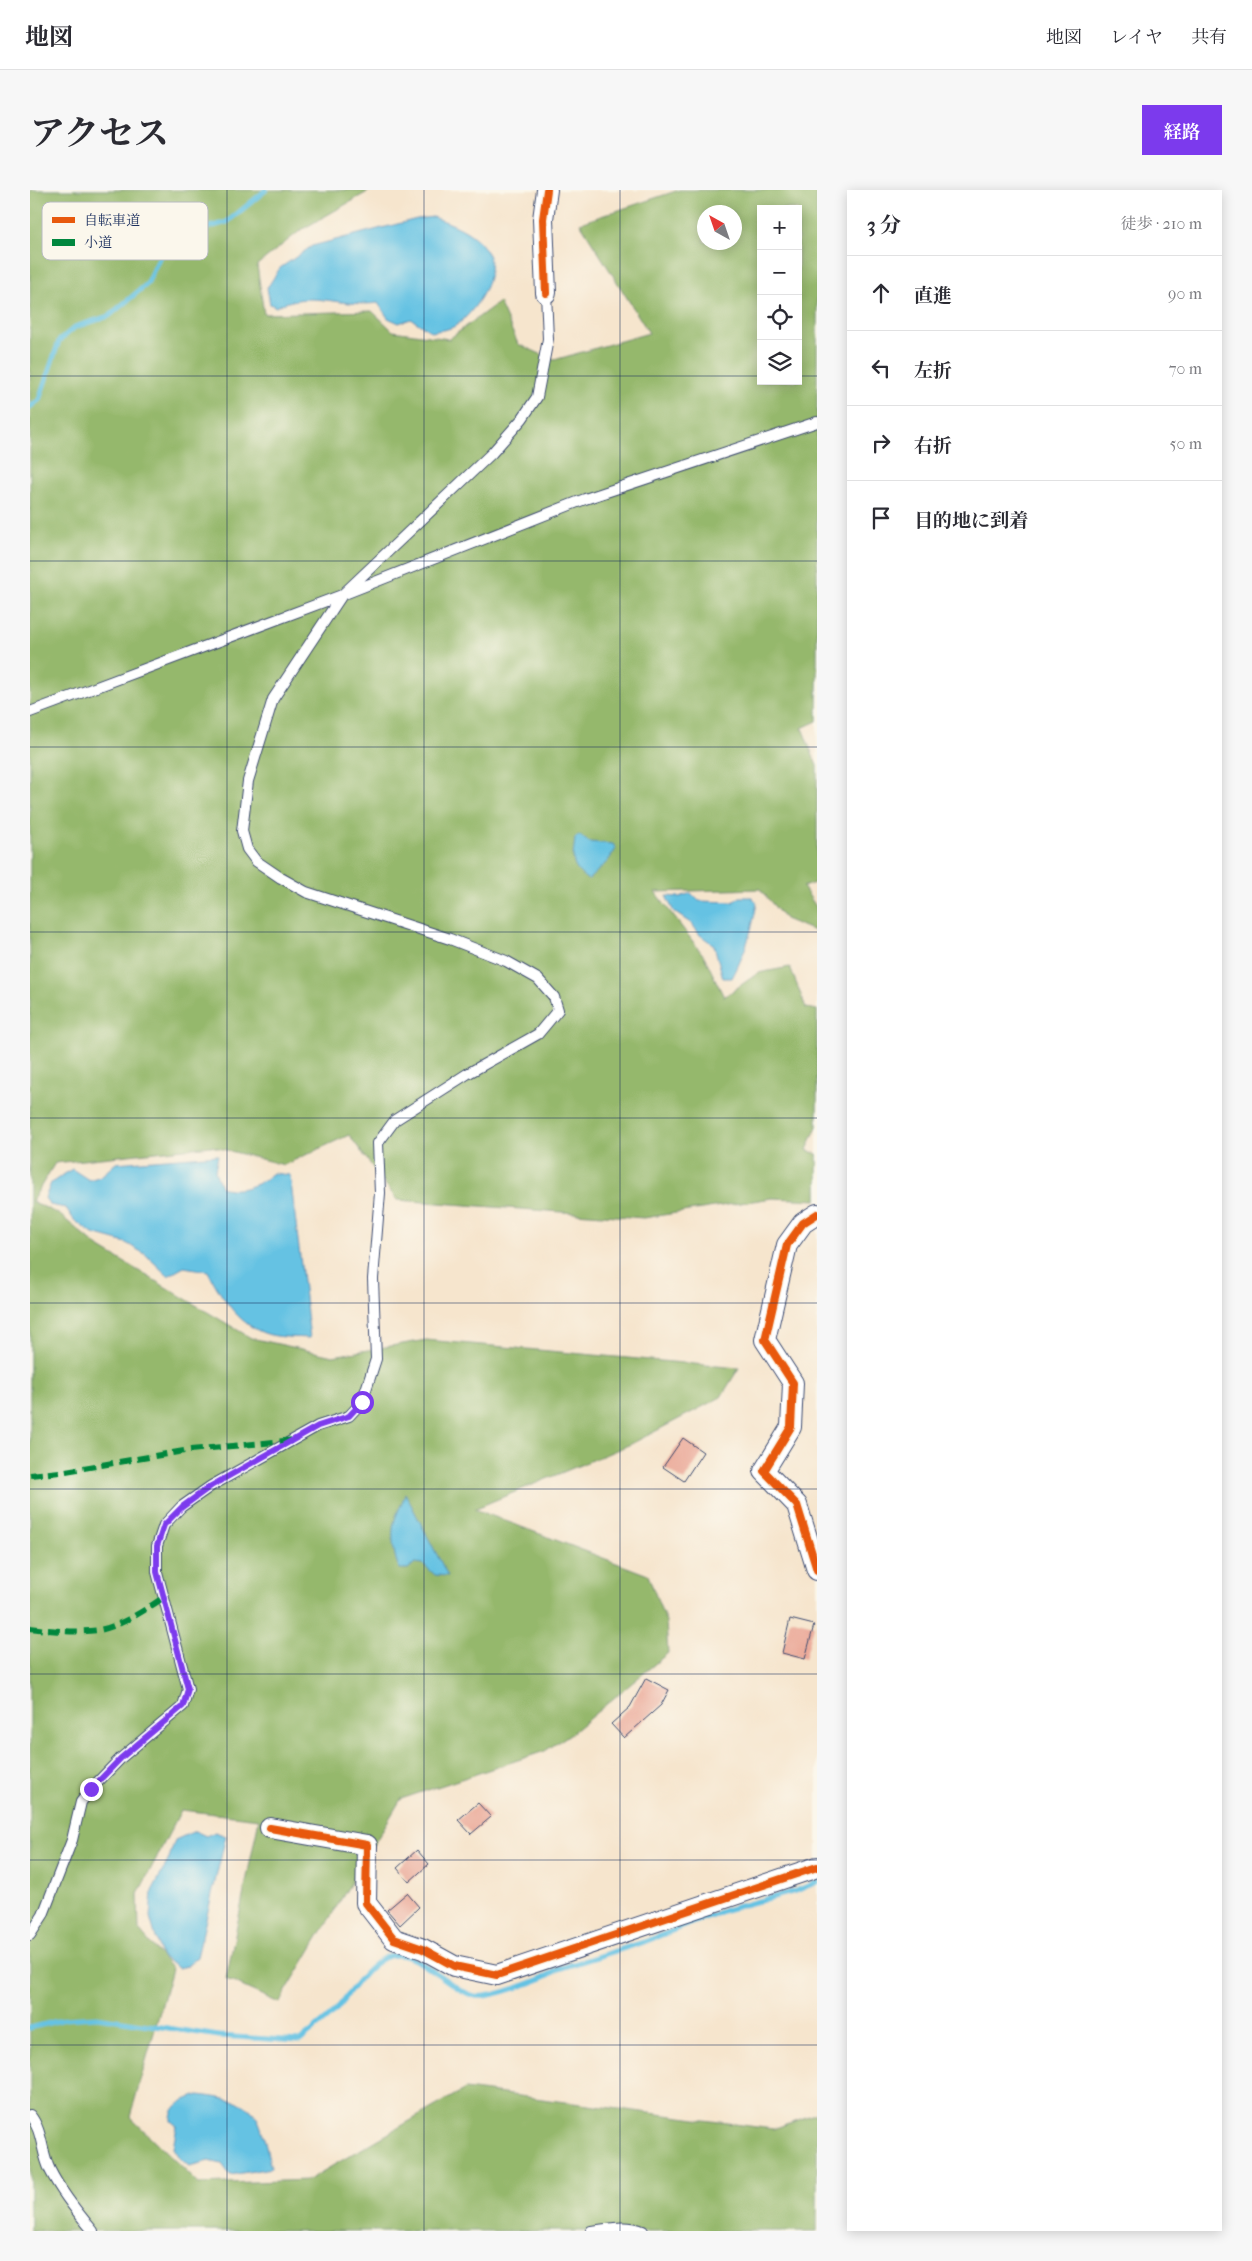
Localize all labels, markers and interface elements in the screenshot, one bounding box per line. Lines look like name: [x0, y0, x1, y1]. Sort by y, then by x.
text: 地図: [25, 23, 73, 51]
text: 地図: [1046, 27, 1082, 48]
text: レイヤ: [1110, 27, 1163, 48]
text: 共有: [1191, 27, 1227, 48]
button: 経路: [1142, 105, 1222, 155]
text: アクセス: [30, 113, 169, 154]
legend: [42, 202, 208, 260]
north arrow: [697, 205, 742, 250]
map controls: [757, 205, 802, 385]
button: +: [757, 205, 802, 250]
text: 自転車道: [84, 212, 140, 229]
text: 3 分: [867, 213, 901, 237]
text: 徒歩 · 210 m: [1120, 214, 1202, 233]
text: 小道: [84, 234, 112, 251]
button: −: [757, 250, 802, 295]
icon: ahead: [867, 279, 895, 307]
text: 90 m: [1168, 284, 1202, 303]
text: 直進: [914, 285, 952, 307]
button: locate: [757, 295, 802, 340]
button: layers: [757, 340, 802, 385]
icon: left: [867, 354, 895, 382]
text: 70 m: [1169, 359, 1202, 378]
text: 左折: [914, 360, 952, 382]
icon: right: [867, 429, 895, 457]
text: 50 m: [1170, 434, 1202, 453]
text: 右折: [914, 435, 952, 457]
icon: arrive: [867, 504, 895, 532]
text: 目的地に到着: [914, 510, 1028, 532]
route start: [351, 1391, 374, 1414]
route end: [80, 1778, 103, 1801]

